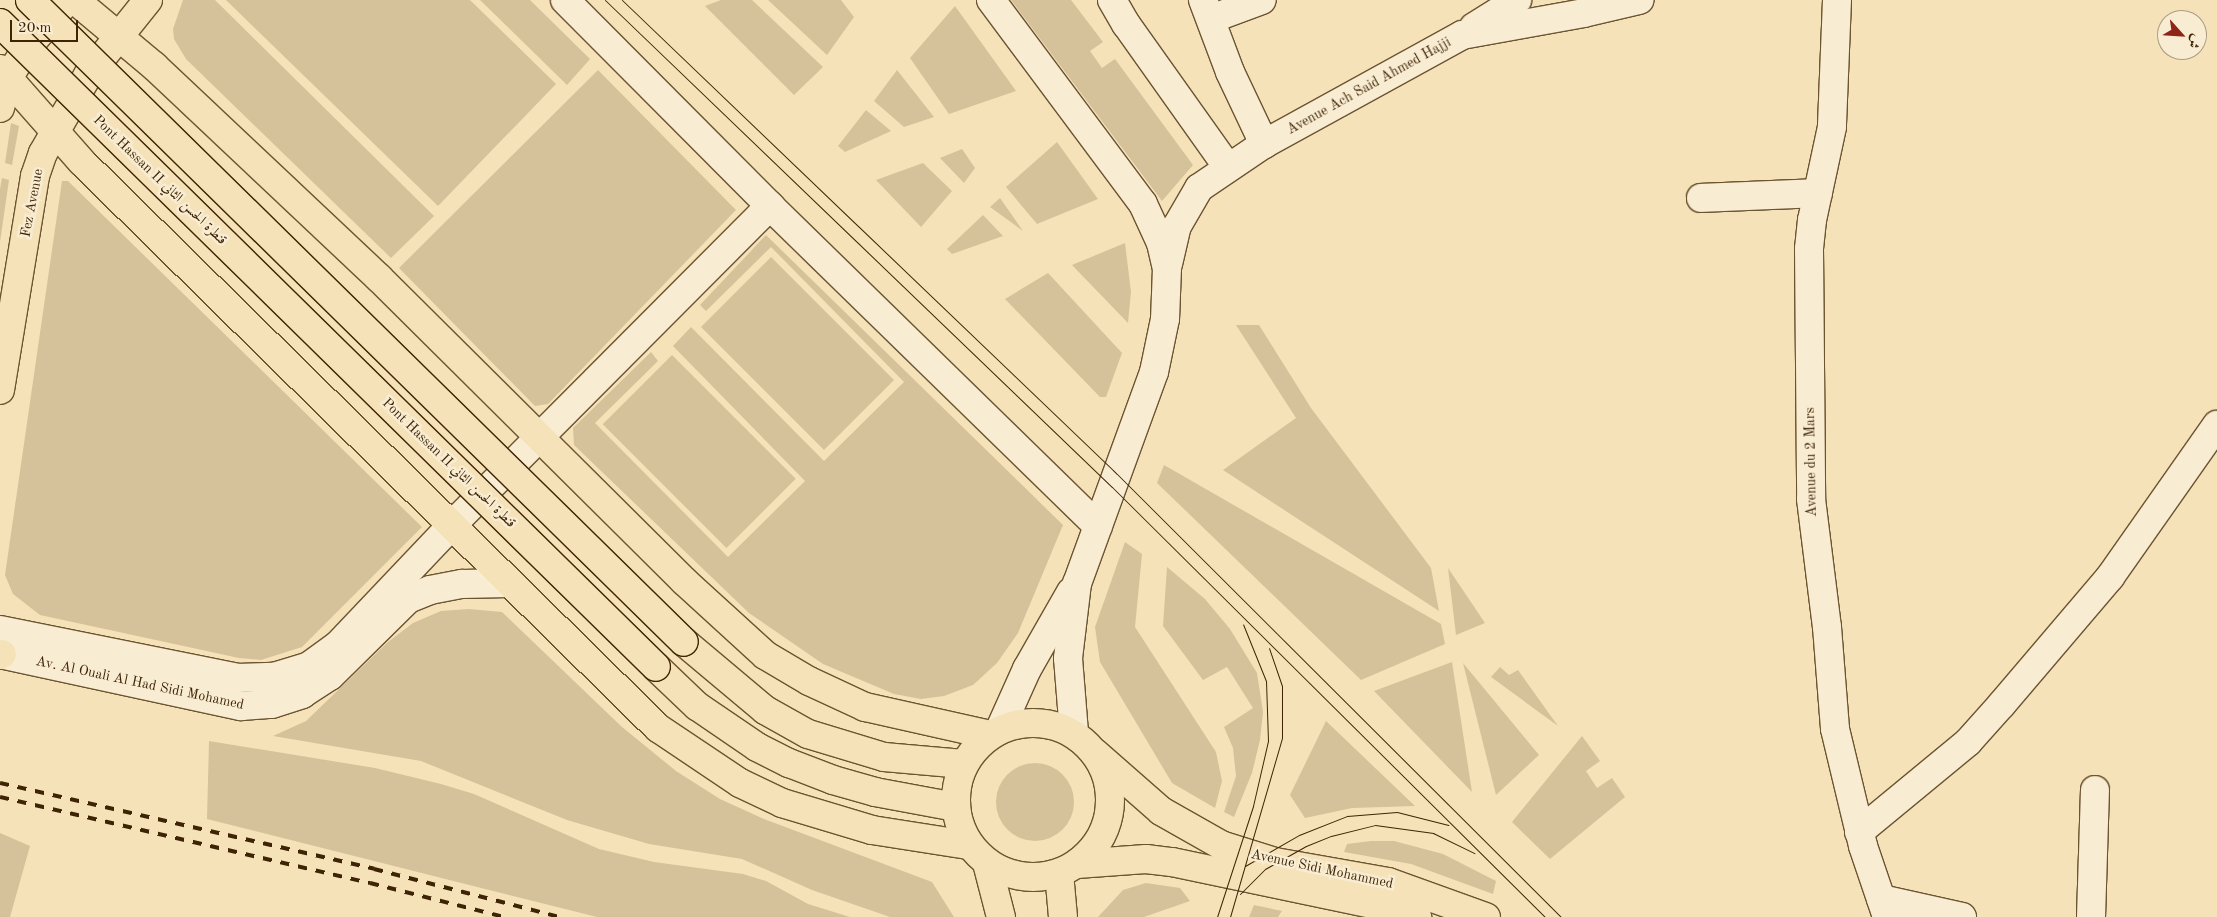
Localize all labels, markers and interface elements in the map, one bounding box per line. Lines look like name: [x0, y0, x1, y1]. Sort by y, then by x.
scale bar: [12, 10, 80, 42]
north arrow: [2157, 10, 2207, 60]
text: 20 m: [18, 21, 52, 36]
text: ش: [2185, 32, 2204, 50]
street label: Avenue Ach Said Ahmed Hajji: [1284, 34, 1454, 138]
street label: Pont Hassan II قنطرة الحسن الثاني: [90, 112, 230, 248]
street label: Fez Avenue: [17, 167, 47, 239]
street label: Pont Hassan II قنطرة الحسن الثاني: [379, 395, 519, 531]
street label: Avenue du 2 Mars: [1802, 407, 1820, 517]
street label: Av. Al Ouali Al Had Sidi Mohamed: [34, 653, 246, 713]
street label: Avenue Sidi Mohammed: [1249, 846, 1395, 892]

